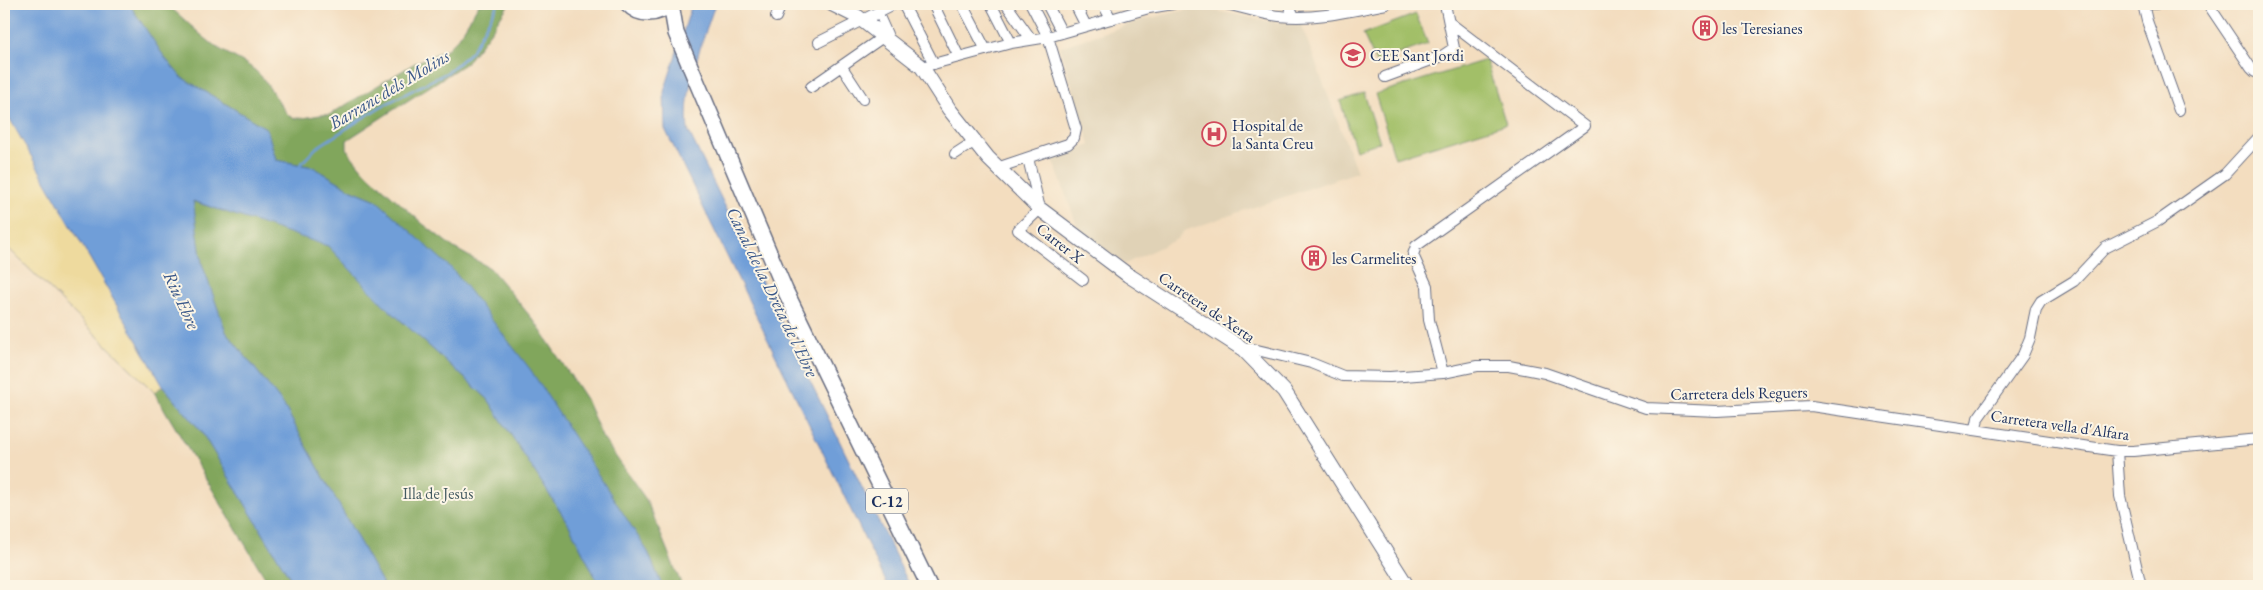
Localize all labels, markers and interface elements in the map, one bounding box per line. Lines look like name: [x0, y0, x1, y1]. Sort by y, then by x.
building icon: les Teresianes: [1692, 15, 1718, 41]
place label: les Teresianes: [1722, 18, 1803, 39]
school or university icon: CEE Sant Jordi: [1340, 42, 1366, 68]
water label: Barranc dels Molins: [324, 43, 454, 135]
place label: CEE Sant Jordi: [1370, 45, 1464, 66]
place label: Hospital de la Santa Creu: [1232, 115, 1314, 154]
hospital icon: Hospital de la Santa Creu: [1201, 121, 1227, 147]
water label: Canal de la Dreta de l'Ebre: [722, 203, 825, 382]
street label: Carrer X: [1032, 218, 1088, 268]
building icon: les Carmelites: [1301, 245, 1327, 271]
place label: les Carmelites: [1332, 248, 1416, 269]
water label: Riu Ebre: [159, 267, 206, 334]
street label: Carretera de Xerta: [1154, 267, 1260, 348]
street label: Carretera dels Reguers: [1670, 381, 1808, 405]
street label: Carretera vella d'Alfara: [1989, 405, 2131, 445]
park label: Illa de Jesús: [403, 483, 473, 504]
road number: C-12: [866, 488, 908, 514]

